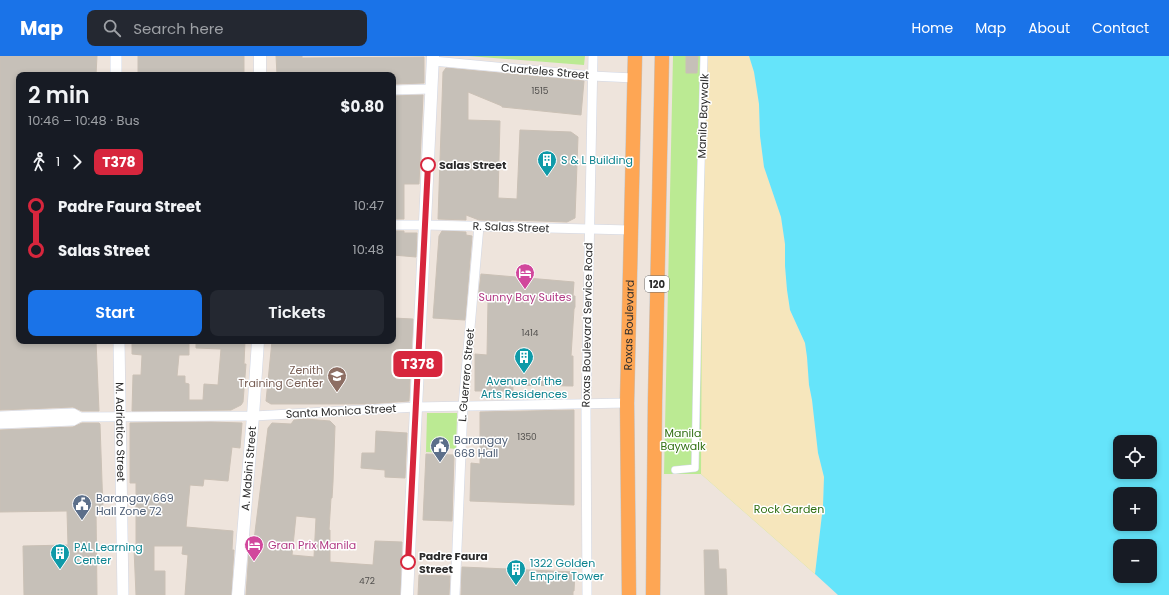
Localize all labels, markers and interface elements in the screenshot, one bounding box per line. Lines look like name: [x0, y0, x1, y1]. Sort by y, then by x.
search box: [87, 10, 367, 46]
text: Map: [20, 15, 63, 42]
icon: search: [101, 17, 123, 39]
text: Search here: [133, 18, 224, 39]
text: Home: [911, 18, 953, 38]
text: Map: [975, 18, 1006, 38]
text: About: [1028, 18, 1070, 38]
text: Contact: [1092, 18, 1149, 38]
street label: Cuarteles Street: [500, 59, 590, 83]
street label: Manila Baywalk: [694, 73, 712, 159]
text: 2 min: [28, 80, 90, 111]
house number: 1515: [531, 85, 549, 97]
text: $0.80: [341, 96, 384, 117]
text: 10:46 – 10:48 · Bus: [28, 111, 140, 130]
building icon: S & L Building: [536, 149, 558, 177]
icon: walk: [28, 151, 50, 173]
icon: forward: [66, 151, 88, 173]
text: 1: [56, 152, 60, 171]
text: T378: [102, 152, 135, 172]
place label: S & L Building: [561, 152, 633, 168]
marker: Salas Street: [420, 157, 436, 173]
place label: Salas Street: [439, 157, 507, 173]
text: Padre Faura Street: [58, 196, 201, 217]
text: 10:47: [354, 196, 384, 215]
street label: R. Salas Street: [472, 218, 550, 236]
text: Salas Street: [58, 240, 150, 261]
text: 10:48: [353, 240, 384, 259]
street label: Roxas Boulevard Service Road: [578, 242, 596, 408]
hotel icon: Sunny Bay Suites: [514, 262, 536, 290]
road number: 120: [645, 276, 669, 292]
street label: Roxas Boulevard: [620, 280, 638, 371]
place label: Sunny Bay Suites: [479, 289, 572, 305]
button: Start: [28, 290, 202, 336]
button: Tickets: [210, 290, 384, 336]
house number: 1414: [521, 327, 539, 339]
street label: L. Guerrero Street: [454, 328, 478, 422]
building icon: Avenue of the Arts Residences: [513, 346, 535, 374]
line badge: T378: [390, 351, 446, 377]
text: T378: [401, 354, 435, 374]
place label: Zenith Training Center: [238, 362, 323, 391]
school or university icon: Zenith Training Center: [326, 365, 348, 393]
place label: Avenue of the Arts Residences: [481, 373, 568, 402]
street label: M. Adriatico Street: [112, 382, 129, 482]
street label: Santa Monica Street: [285, 400, 397, 422]
park label: Manila Baywalk: [660, 425, 706, 454]
street label: A. Mabini Street: [237, 426, 260, 511]
house number: 1350: [517, 431, 537, 443]
place label: Barangay 668 Hall: [454, 432, 509, 461]
public building icon: Barangay 668 Hall: [429, 435, 451, 463]
map controls: [1113, 435, 1157, 583]
button: locate: [1113, 435, 1157, 479]
button: +: [1113, 487, 1157, 531]
place label: Barangay 669 Hall Zone 72: [96, 490, 174, 519]
public building icon: Barangay 669 Hall Zone 72: [71, 493, 93, 521]
park label: Rock Garden: [754, 501, 824, 517]
hotel icon: Gran Prix Manila: [243, 534, 265, 562]
place label: Gran Prix Manila: [268, 537, 356, 553]
place label: PAL Learning Center: [74, 539, 143, 568]
button: −: [1113, 539, 1157, 583]
building icon: PAL Learning Center: [49, 542, 71, 570]
place label: Padre Faura Street: [419, 548, 488, 577]
marker: Padre Faura Street: [400, 554, 416, 570]
place label: 1322 Golden Empire Tower: [530, 555, 604, 584]
building icon: 1322 Golden Empire Tower: [505, 558, 527, 586]
house number: 472: [359, 575, 375, 587]

